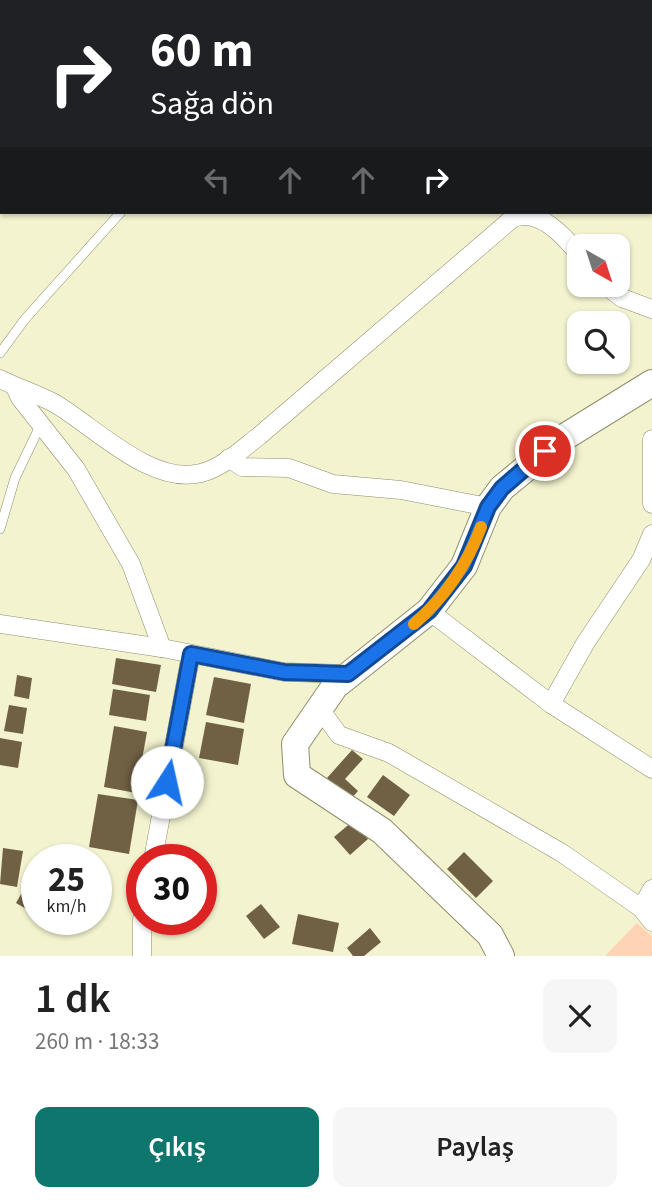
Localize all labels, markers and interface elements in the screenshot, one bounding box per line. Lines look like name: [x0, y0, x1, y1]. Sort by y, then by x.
text: 60 m: [150, 16, 254, 86]
icon: right: [35, 28, 126, 119]
text: Sağa dön: [150, 81, 274, 127]
icon: left: [198, 161, 236, 199]
icon: ahead: [271, 161, 309, 199]
icon: ahead: [344, 161, 382, 199]
icon: right: [417, 161, 455, 199]
north arrow: [567, 234, 630, 298]
map controls: [567, 234, 630, 374]
button: search: [567, 311, 630, 374]
pin: [515, 421, 575, 481]
icon: arrive: [526, 432, 564, 470]
position arrow: [130, 745, 204, 819]
speed limit sign: 30: [126, 844, 217, 935]
text: 25: [48, 855, 85, 905]
text: km/h: [47, 894, 86, 919]
text: 1 dk: [35, 969, 111, 1029]
button: close: [543, 979, 617, 1053]
text: 260 m · 18:33: [35, 1025, 159, 1058]
button: Çıkış: [35, 1107, 319, 1187]
button: Paylaş: [333, 1107, 617, 1187]

